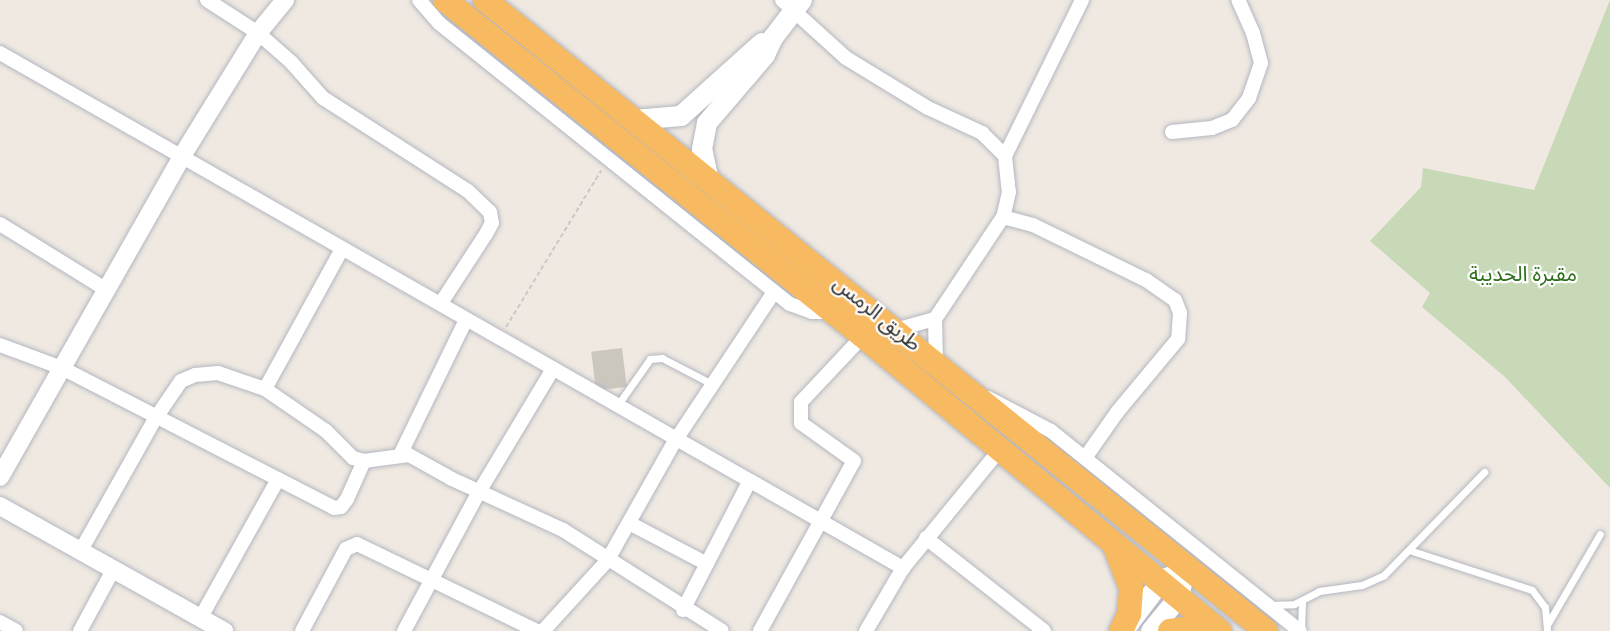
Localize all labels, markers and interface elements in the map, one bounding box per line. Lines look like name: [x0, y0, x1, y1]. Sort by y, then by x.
park label: مقبرة الحديبة: [1469, 263, 1577, 289]
street label: طريق الرمس: [827, 272, 925, 358]

